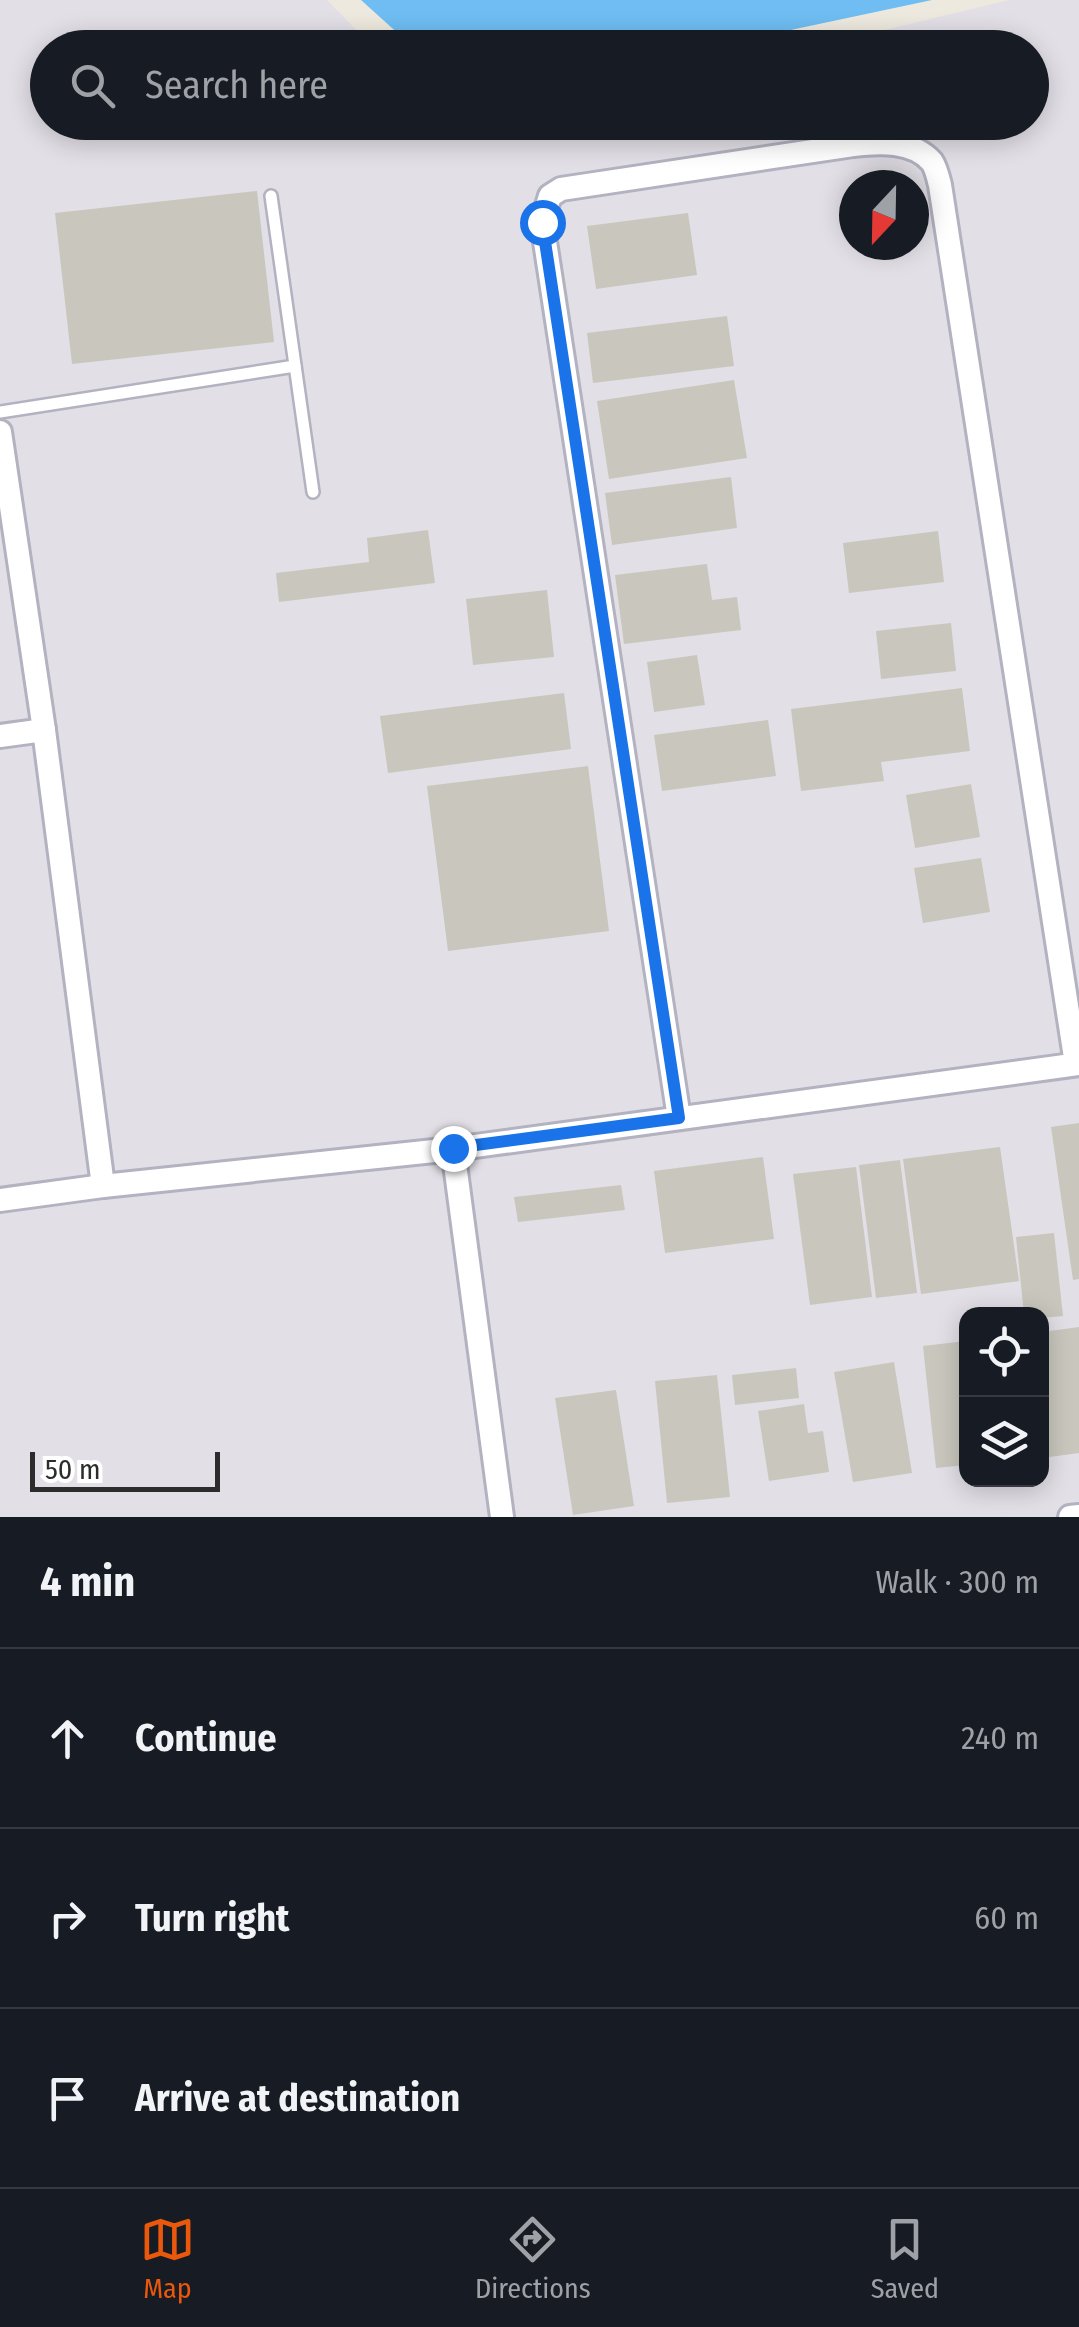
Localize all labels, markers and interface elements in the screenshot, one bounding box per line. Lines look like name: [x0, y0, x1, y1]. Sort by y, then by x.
search box: [30, 30, 1049, 140]
icon: search: [65, 58, 120, 113]
text: Search here: [145, 62, 328, 108]
north arrow: [839, 170, 929, 260]
route start: [520, 200, 566, 246]
route end: [431, 1126, 477, 1172]
map controls: [959, 1307, 1049, 1487]
button: locate: [959, 1307, 1049, 1397]
button: layers: [959, 1397, 1049, 1487]
scale bar: [30, 1447, 220, 1492]
text: 50 m: [45, 1453, 101, 1486]
text: 4 min: [40, 1557, 135, 1607]
text: Walk · 300 m: [876, 1563, 1039, 1601]
icon: ahead: [40, 1711, 95, 1766]
text: Continue: [135, 1715, 276, 1761]
text: 240 m: [961, 1719, 1039, 1757]
icon: right: [40, 1891, 95, 1946]
text: Turn right: [135, 1895, 289, 1941]
text: 60 m: [974, 1899, 1039, 1937]
icon: arrive: [40, 2071, 95, 2126]
text: Arrive at destination: [135, 2075, 460, 2121]
tab: Map: [140, 2212, 195, 2305]
tab: Directions: [475, 2212, 591, 2305]
tab: Saved: [871, 2212, 939, 2305]

